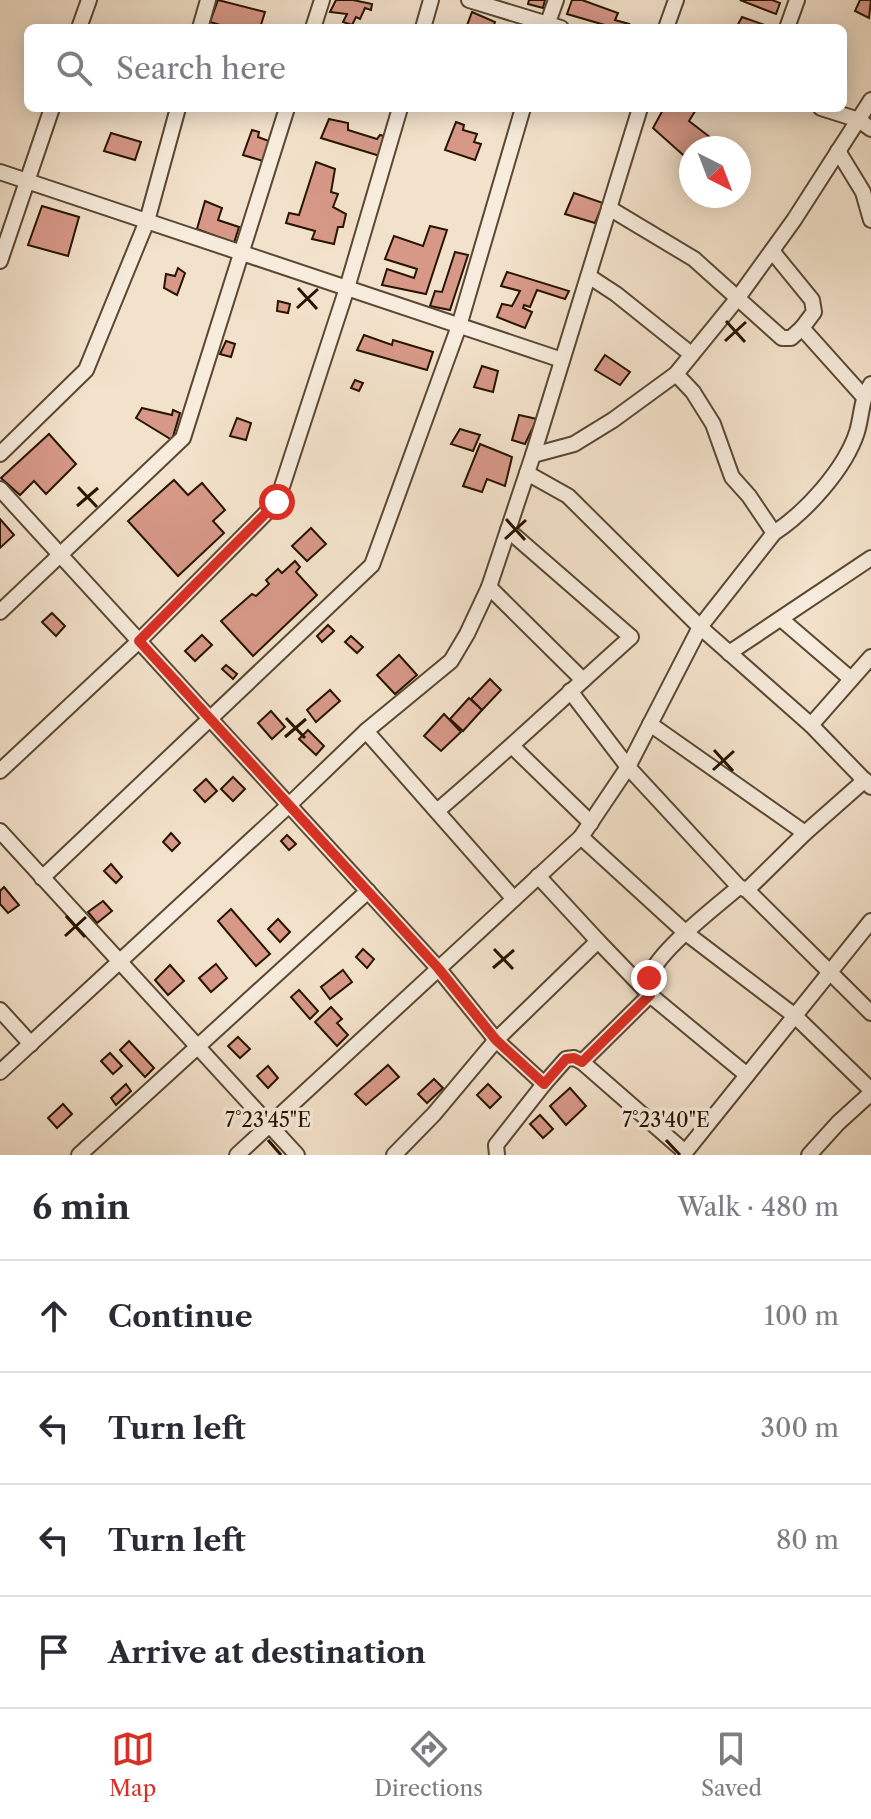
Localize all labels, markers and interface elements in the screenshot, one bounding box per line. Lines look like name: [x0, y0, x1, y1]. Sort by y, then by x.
search box: [24, 24, 847, 112]
icon: search: [52, 46, 96, 90]
text: Search here: [116, 50, 286, 87]
north arrow: [679, 136, 751, 208]
route start: [259, 484, 295, 520]
route end: [631, 960, 667, 996]
text: 7°23'45"E: [225, 1108, 311, 1132]
text: 7°23'40"E: [622, 1108, 710, 1132]
text: 6 min: [32, 1186, 130, 1228]
text: Walk · 480 m: [678, 1191, 839, 1223]
icon: ahead: [32, 1294, 76, 1338]
text: Continue: [108, 1298, 253, 1335]
text: 100 m: [764, 1300, 839, 1332]
icon: left: [32, 1406, 76, 1450]
text: Turn left: [108, 1410, 245, 1447]
text: 300 m: [761, 1412, 839, 1444]
icon: left: [32, 1518, 76, 1562]
text: Turn left: [108, 1522, 245, 1559]
text: 80 m: [776, 1524, 839, 1556]
icon: arrive: [32, 1630, 76, 1674]
text: Arrive at destination: [108, 1634, 426, 1671]
tab: Map: [109, 1727, 156, 1802]
tab: Directions: [374, 1727, 483, 1802]
tab: Saved: [701, 1727, 762, 1802]

